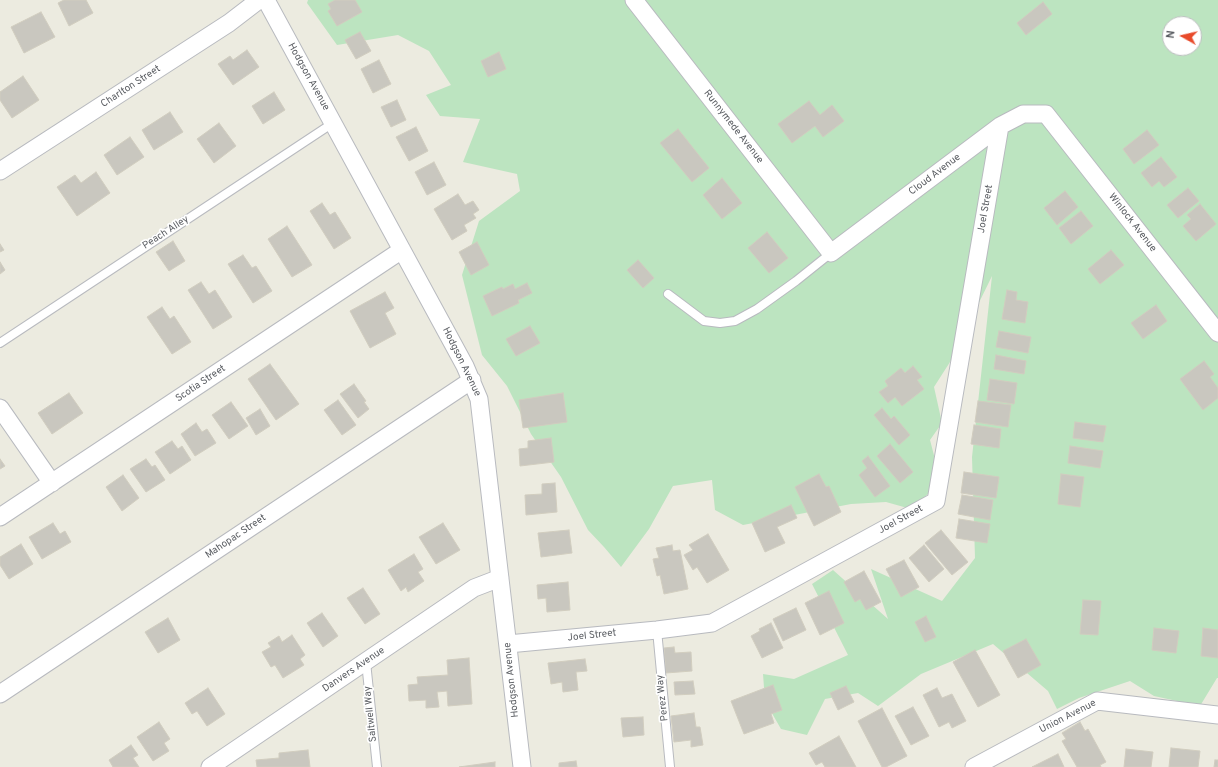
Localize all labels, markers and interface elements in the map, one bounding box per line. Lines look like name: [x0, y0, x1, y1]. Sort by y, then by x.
north arrow: [1162, 16, 1202, 56]
text: N: [1164, 30, 1179, 39]
street label: Hodgson Avenue: [284, 41, 332, 113]
street label: Charlton Street: [99, 63, 163, 111]
street label: Runnymede Avenue: [701, 88, 765, 166]
street label: Cloud Avenue: [907, 152, 963, 198]
street label: Joel Street: [976, 184, 996, 234]
street label: Winlock Avenue: [1105, 191, 1159, 255]
street label: Peach Alley: [141, 214, 191, 252]
street label: Hodgson Avenue: [439, 325, 483, 399]
street label: Scotia Street: [174, 363, 228, 405]
street label: Joel Street: [877, 503, 925, 537]
street label: Mahopac Street: [203, 512, 269, 562]
street label: Joel Street: [567, 627, 617, 645]
street label: Hodgson Avenue: [502, 642, 522, 718]
street label: Danvers Avenue: [321, 645, 387, 695]
street label: Perez Way: [655, 674, 671, 722]
street label: Saltwell Way: [362, 685, 380, 743]
street label: Union Avenue: [1038, 698, 1098, 736]

